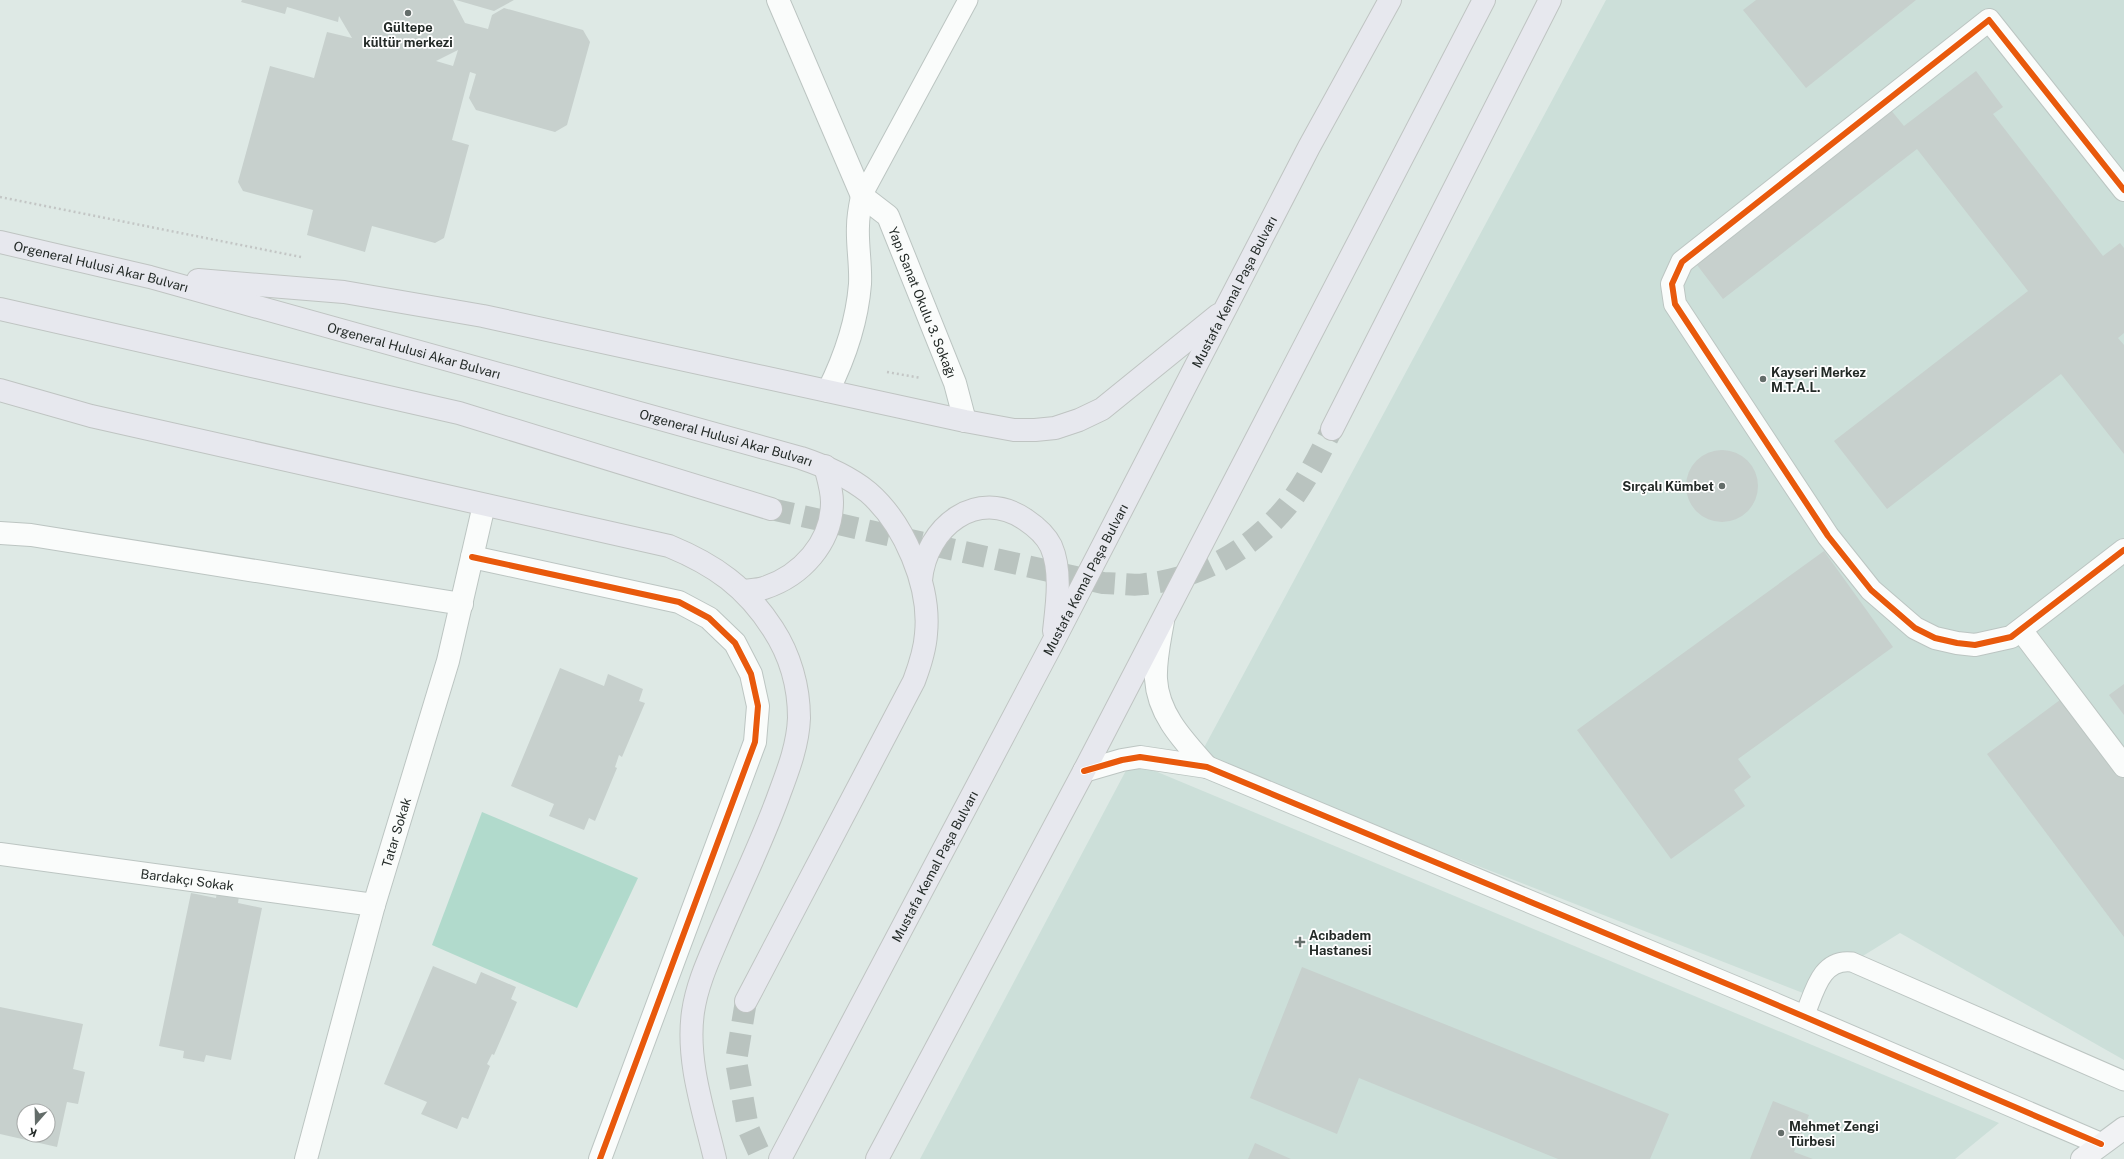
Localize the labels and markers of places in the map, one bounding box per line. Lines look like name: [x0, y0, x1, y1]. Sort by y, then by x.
marker: Gültepe kültür merkezi: [403, 8, 413, 18]
place label: Gültepe kültür merkezi: [363, 20, 453, 50]
place label: Kayseri Merkez M.T.A.L.: [1771, 365, 1867, 395]
marker: Kayseri Merkez M.T.A.L.: [1758, 374, 1768, 384]
place label: Sırçalı Kümbet: [1622, 479, 1714, 494]
marker: Sırçalı Kümbet: [1717, 481, 1727, 491]
place label: Acıbadem Hastanesi: [1309, 928, 1371, 958]
marker: Acıbadem Hastanesi: [1294, 936, 1306, 948]
place label: Mehmet Zengi Türbesi: [1789, 1119, 1879, 1149]
marker: Mehmet Zengi Türbesi: [1776, 1128, 1786, 1138]

